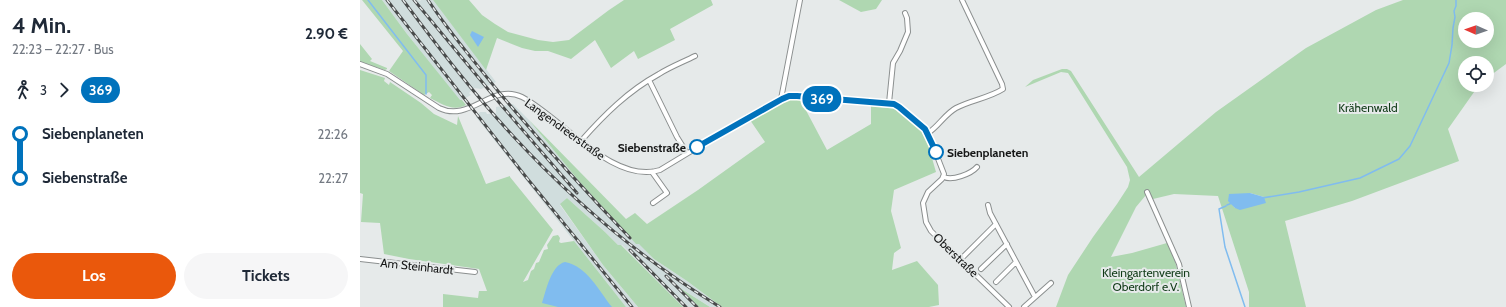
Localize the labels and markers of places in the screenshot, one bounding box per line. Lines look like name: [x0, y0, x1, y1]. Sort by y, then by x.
marker: Siebenstraße: [689, 139, 705, 155]
place label: Siebenstraße: [618, 140, 686, 155]
marker: Siebenplaneten: [928, 144, 944, 160]
place label: Siebenplaneten: [947, 145, 1028, 160]

